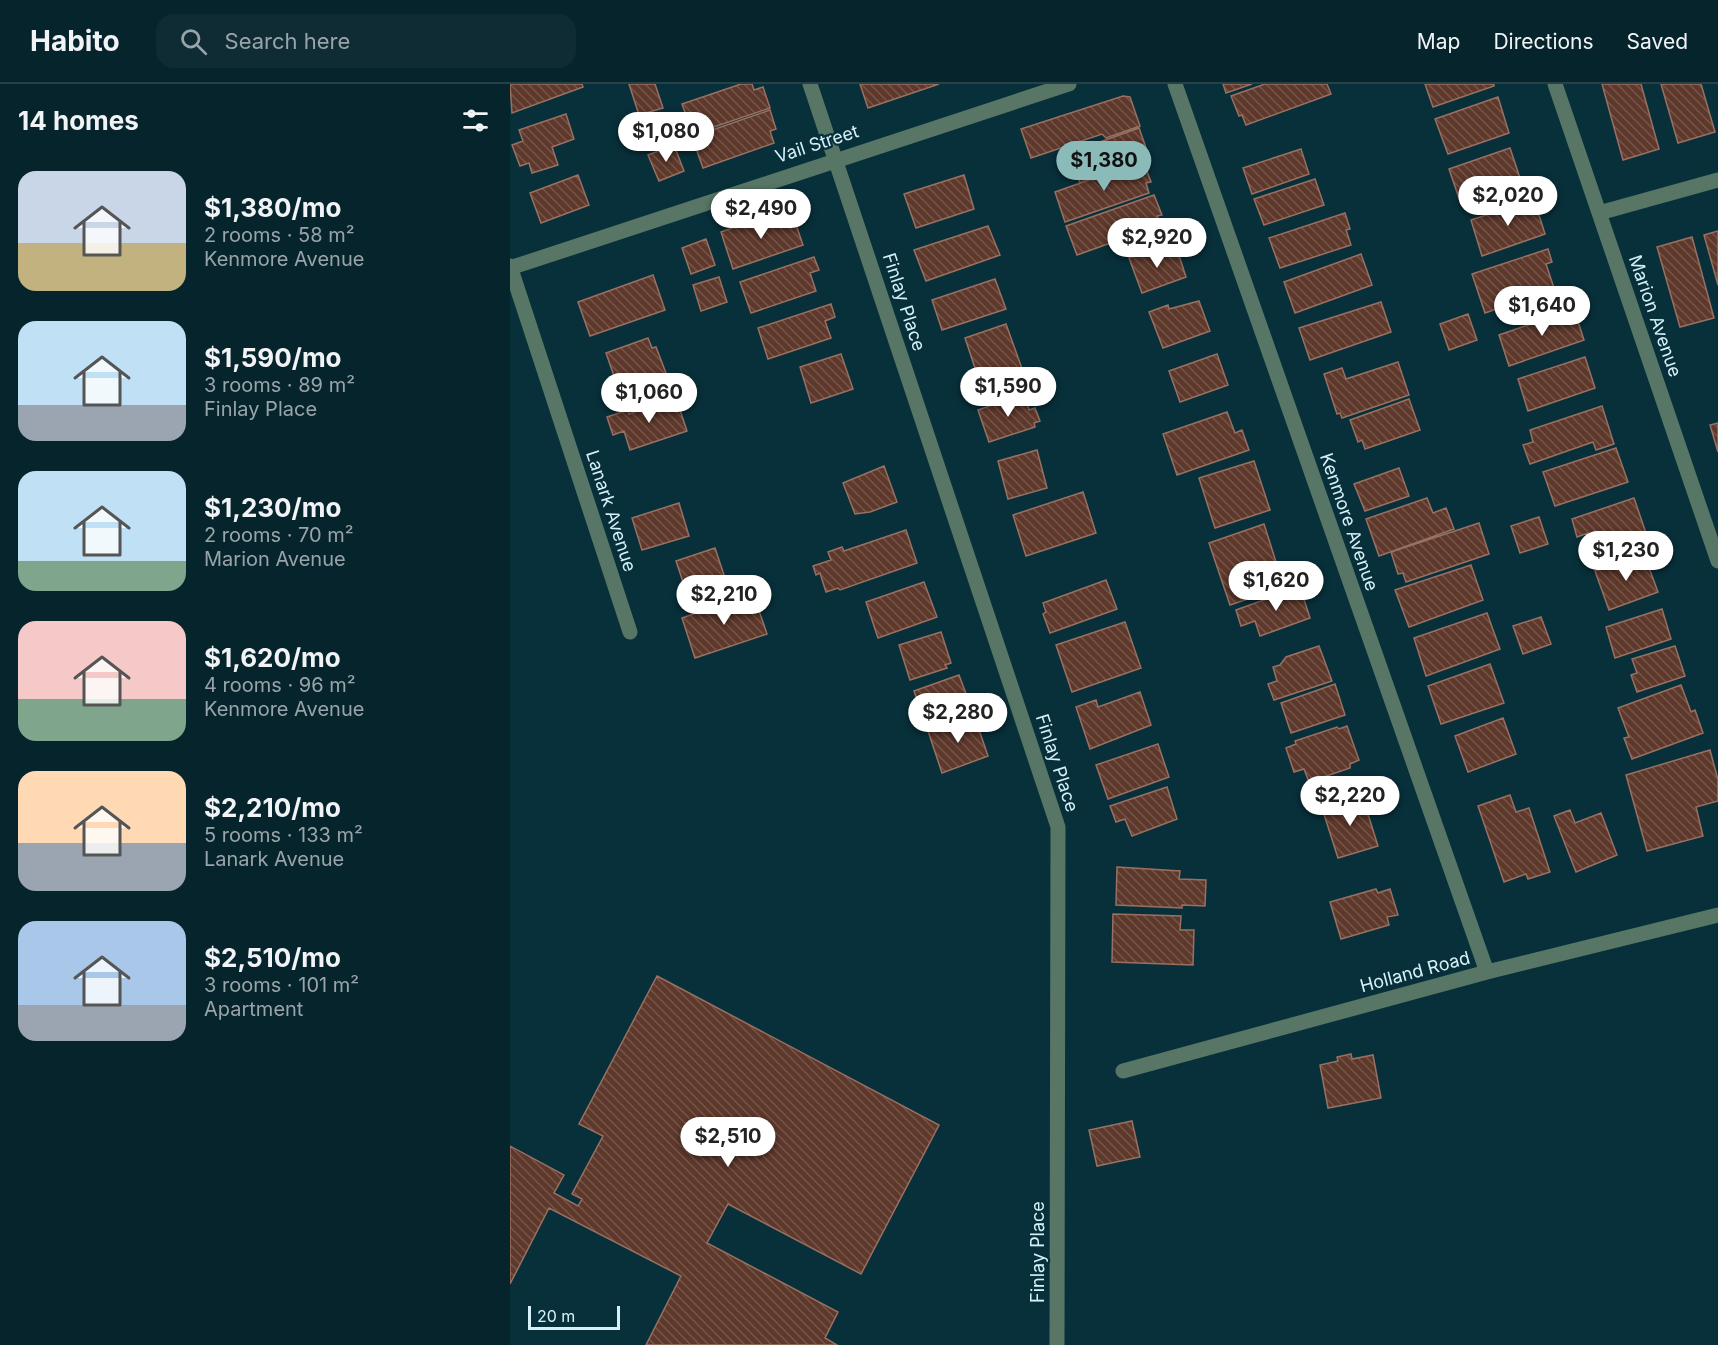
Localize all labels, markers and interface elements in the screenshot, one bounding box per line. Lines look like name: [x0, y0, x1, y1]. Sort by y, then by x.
search box: [156, 14, 576, 68]
text: Habito: [30, 24, 120, 58]
icon: search: [177, 25, 210, 58]
text: Search here: [225, 28, 350, 54]
text: Map: [1417, 29, 1460, 54]
text: Directions: [1493, 29, 1594, 54]
text: Saved: [1627, 29, 1688, 54]
icon: filters: [459, 104, 492, 137]
text: 14 homes: [18, 105, 139, 136]
pin: $1,080: [617, 112, 715, 163]
text: $1,080: [632, 119, 700, 143]
street label: Vail Street: [773, 120, 861, 167]
pin: $1,380: [1055, 141, 1153, 192]
text: $1,380: [1070, 148, 1138, 172]
pin: $2,020: [1459, 176, 1557, 227]
text: $2,020: [1472, 183, 1544, 207]
pin: $2,490: [712, 189, 810, 240]
text: $1,380/mo: [204, 192, 341, 223]
icon: home: [66, 195, 138, 267]
text: $2,490: [725, 196, 797, 220]
pin: $2,920: [1108, 218, 1206, 269]
text: 2 rooms · 58 m²: [204, 223, 355, 247]
text: $2,920: [1121, 225, 1193, 249]
text: Kenmore Avenue: [204, 247, 364, 271]
street label: Finlay Place: [879, 250, 930, 353]
street label: Marion Avenue: [1625, 252, 1686, 380]
pin: $1,640: [1493, 286, 1591, 337]
text: $1,640: [1508, 293, 1576, 317]
text: $1,590/mo: [204, 342, 342, 373]
icon: home: [66, 345, 138, 417]
pin: $1,590: [959, 367, 1057, 418]
text: 3 rooms · 89 m²: [204, 373, 355, 397]
pin: $1,060: [600, 373, 698, 424]
text: $1,590: [974, 374, 1042, 398]
text: $1,060: [615, 380, 683, 404]
text: Finlay Place: [204, 397, 317, 421]
street label: Lanark Avenue: [582, 448, 641, 574]
street label: Kenmore Avenue: [1316, 450, 1383, 593]
text: $1,230/mo: [204, 492, 341, 523]
icon: home: [66, 495, 138, 567]
text: 2 rooms · 70 m²: [204, 523, 354, 547]
pin: $1,230: [1577, 531, 1675, 582]
text: $1,230: [1592, 538, 1660, 562]
text: Marion Avenue: [204, 547, 346, 571]
pin: $1,620: [1227, 561, 1325, 612]
text: $1,620: [1243, 568, 1309, 592]
pin: $2,210: [675, 575, 773, 626]
text: $2,210: [690, 582, 758, 606]
text: $1,620/mo: [204, 642, 341, 673]
icon: home: [66, 645, 138, 717]
text: 4 rooms · 96 m²: [204, 673, 356, 697]
pin: $2,280: [909, 693, 1007, 744]
text: Kenmore Avenue: [204, 697, 364, 721]
text: $2,280: [922, 700, 994, 724]
street label: Finlay Place: [1032, 711, 1083, 814]
pin: $2,220: [1301, 776, 1399, 827]
text: $2,220: [1314, 783, 1386, 807]
text: $2,210/mo: [204, 792, 341, 823]
icon: home: [66, 795, 138, 867]
text: 5 rooms · 133 m²: [204, 823, 363, 847]
text: Lanark Avenue: [204, 847, 344, 871]
text: $2,510/mo: [204, 942, 341, 973]
icon: home: [66, 945, 138, 1017]
street label: Holland Road: [1358, 947, 1472, 996]
text: 3 rooms · 101 m²: [204, 973, 359, 997]
text: Apartment: [204, 997, 303, 1021]
pin: $2,510: [679, 1117, 777, 1168]
text: $2,510: [694, 1124, 762, 1148]
street label: Finlay Place: [1027, 1201, 1048, 1303]
scale bar: [528, 1303, 620, 1330]
text: 20 m: [537, 1306, 575, 1326]

